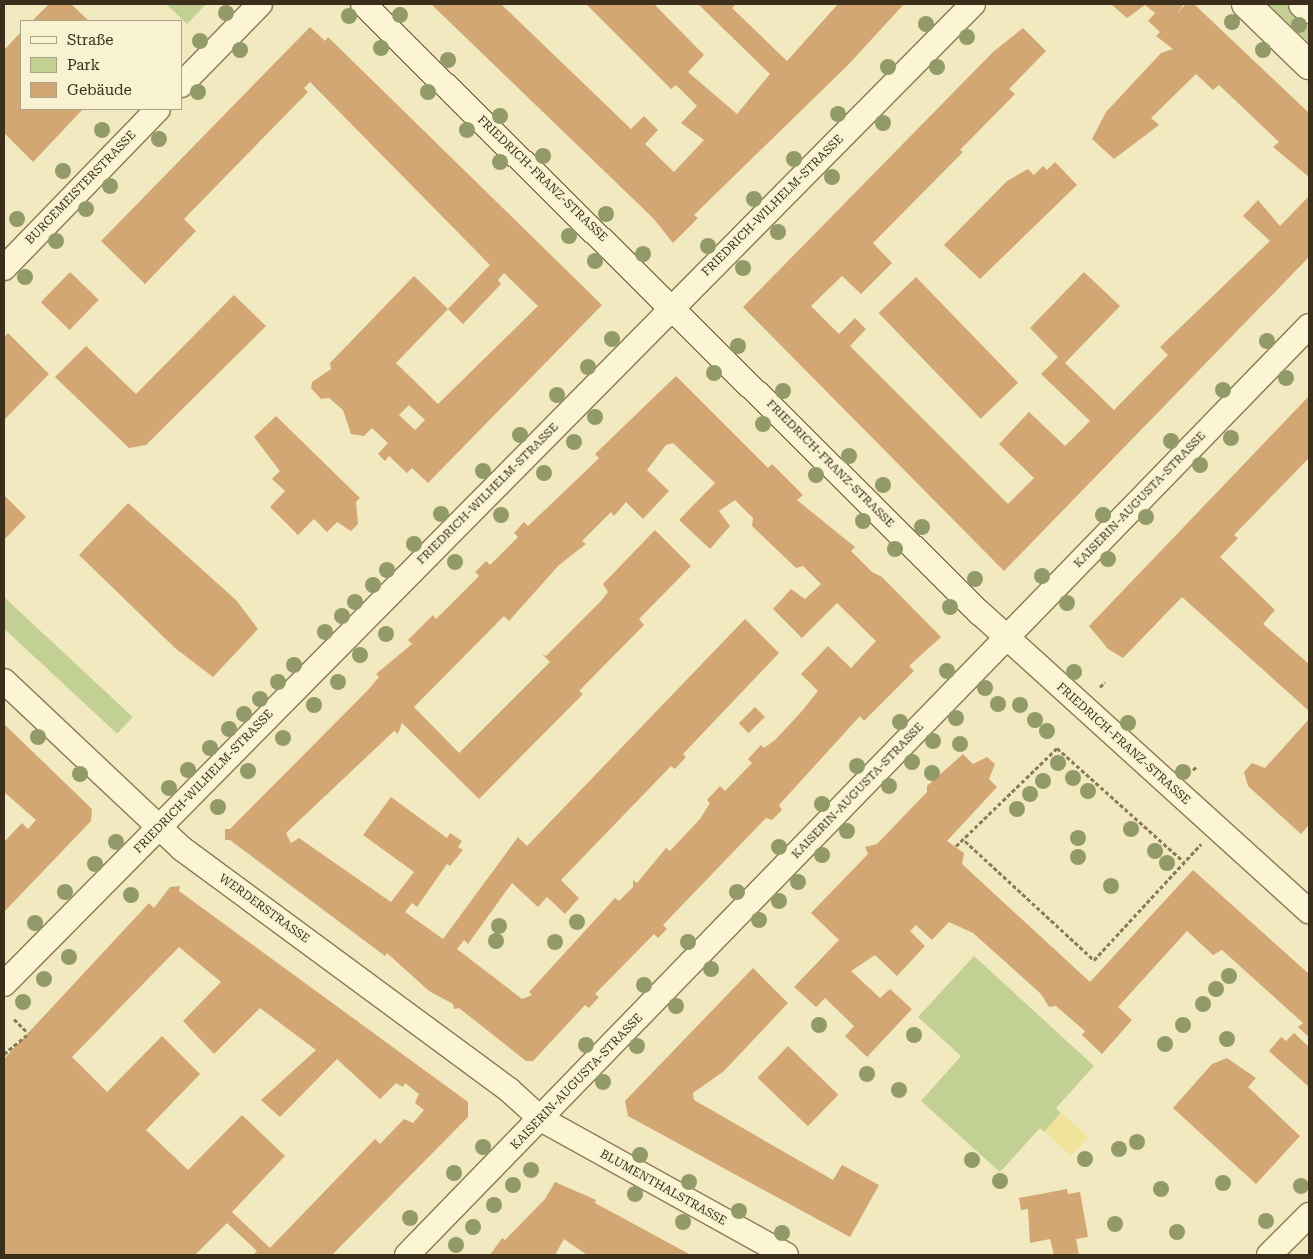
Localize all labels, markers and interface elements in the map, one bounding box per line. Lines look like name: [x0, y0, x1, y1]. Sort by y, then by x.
legend: [20, 20, 182, 110]
text: Straße: [67, 31, 114, 49]
text: Park: [67, 56, 100, 74]
text: Gebäude: [67, 81, 132, 99]
street label: FRIEDRICH-FRANZ-STRASSE: [474, 113, 610, 245]
street label: BURGEMEISTERSTRASSE: [23, 128, 139, 248]
street label: FRIEDRICH-WILHELM-STRASSE: [699, 132, 847, 280]
street label: FRIEDRICH-FRANZ-STRASSE: [763, 397, 897, 531]
street label: FRIEDRICH-WILHELM-STRASSE: [414, 420, 562, 568]
street label: KAISERIN-AUGUSTA-STRASSE: [1071, 429, 1209, 571]
street label: FRIEDRICH-FRANZ-STRASSE: [1053, 680, 1193, 808]
street label: FRIEDRICH-WILHELM-STRASSE: [131, 707, 277, 857]
street label: KAISERIN-AUGUSTA-STRASSE: [789, 720, 927, 862]
street label: WERDERSTRASSE: [216, 871, 312, 947]
street label: KAISERIN-AUGUSTA-STRASSE: [508, 1011, 646, 1153]
street label: BLUMENTHALSTRASSE: [597, 1147, 729, 1229]

